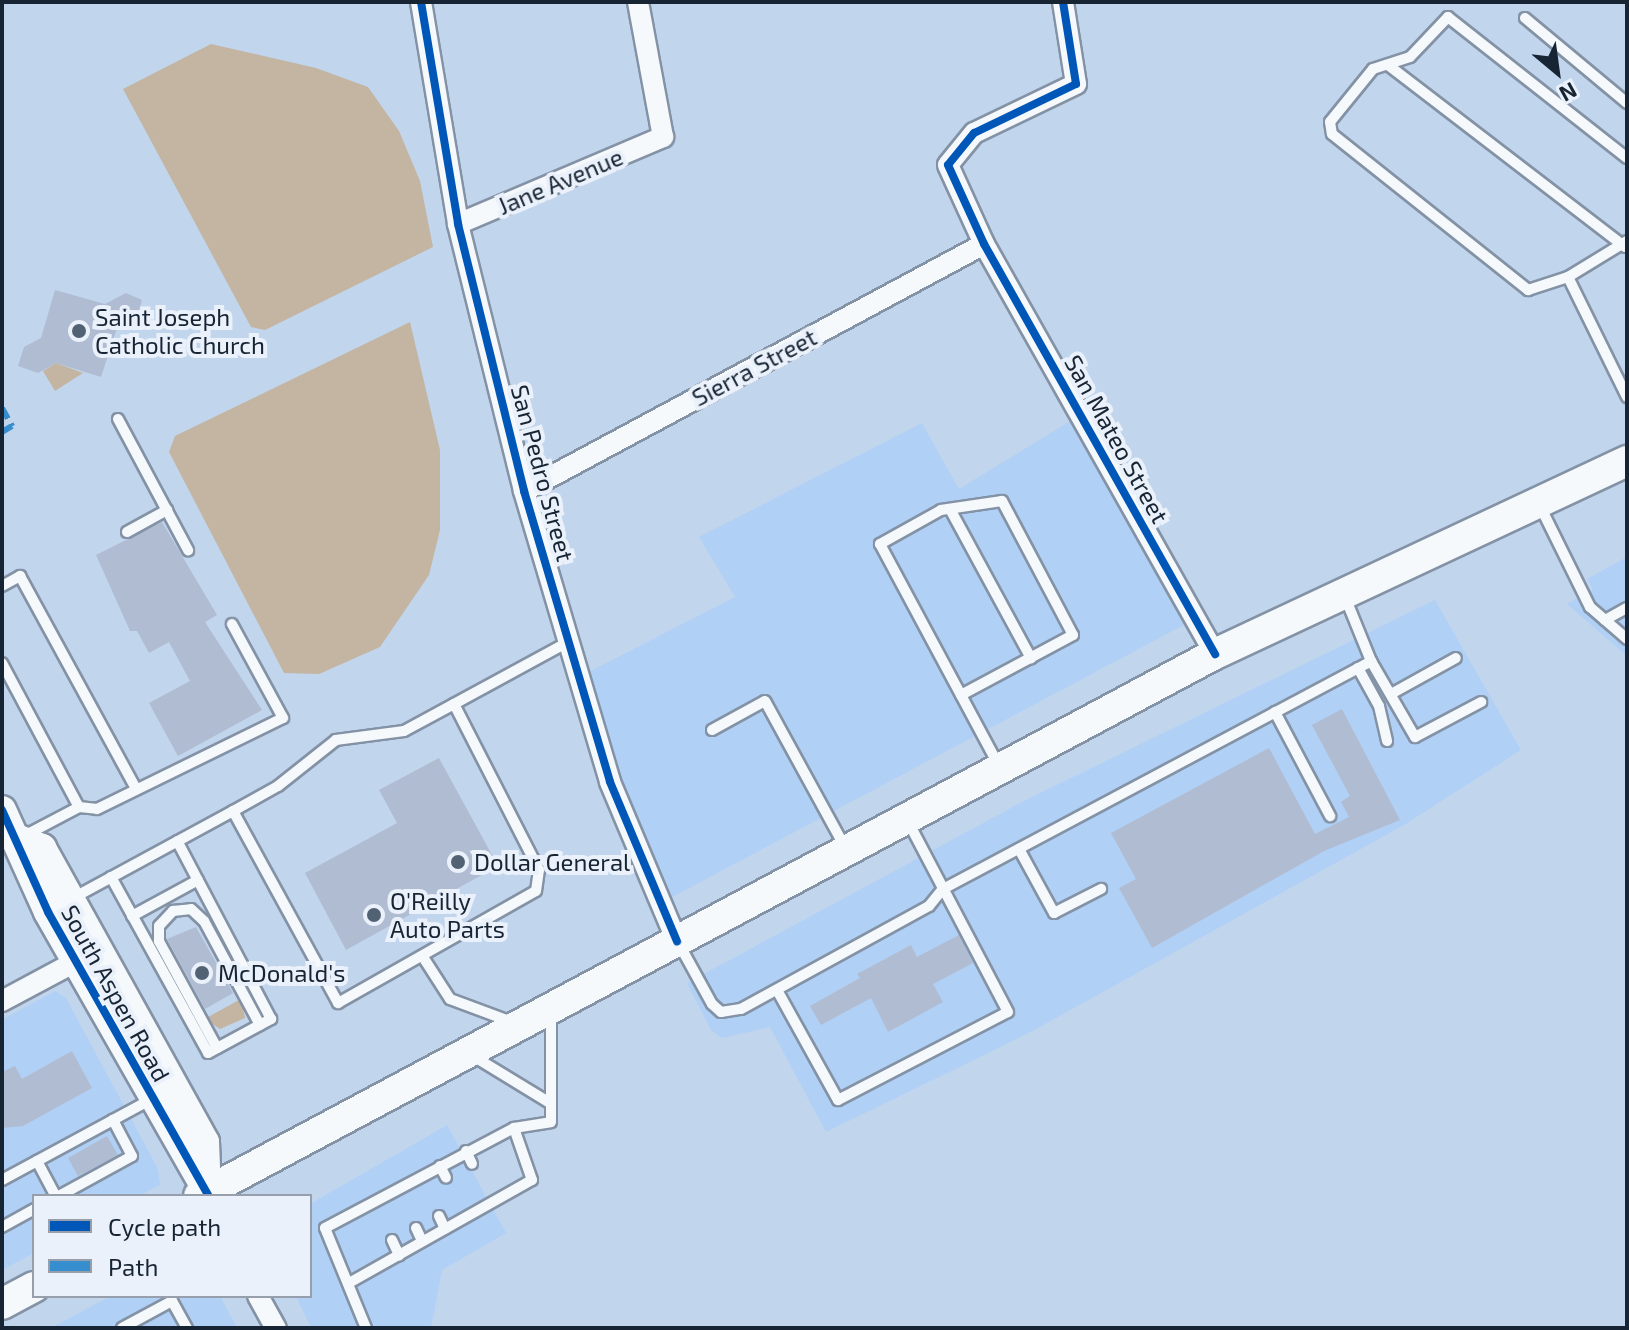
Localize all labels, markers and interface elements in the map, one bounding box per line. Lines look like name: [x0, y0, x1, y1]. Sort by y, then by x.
north arrow: [1517, 32, 1597, 112]
text: N: [1555, 78, 1582, 108]
street label: Jane Avenue: [493, 142, 627, 220]
place label: Saint Joseph Catholic Church: [95, 303, 265, 359]
marker: Saint Joseph Catholic Church: [70, 322, 88, 340]
street label: Sierra Street: [687, 322, 821, 412]
street label: San Mateo Street: [1059, 350, 1175, 528]
street label: San Pedro Street: [506, 382, 580, 564]
place label: Dollar General: [474, 848, 631, 876]
marker: Dollar General: [449, 853, 467, 871]
place label: O'Reilly Auto Parts: [390, 887, 505, 943]
street label: South Aspen Road: [55, 900, 177, 1086]
marker: O'Reilly Auto Parts: [365, 906, 383, 924]
place label: McDonald's: [218, 959, 346, 987]
marker: McDonald's: [193, 964, 211, 982]
legend: [32, 1194, 312, 1298]
text: Cycle path: [108, 1212, 221, 1241]
text: Path: [108, 1252, 158, 1281]

